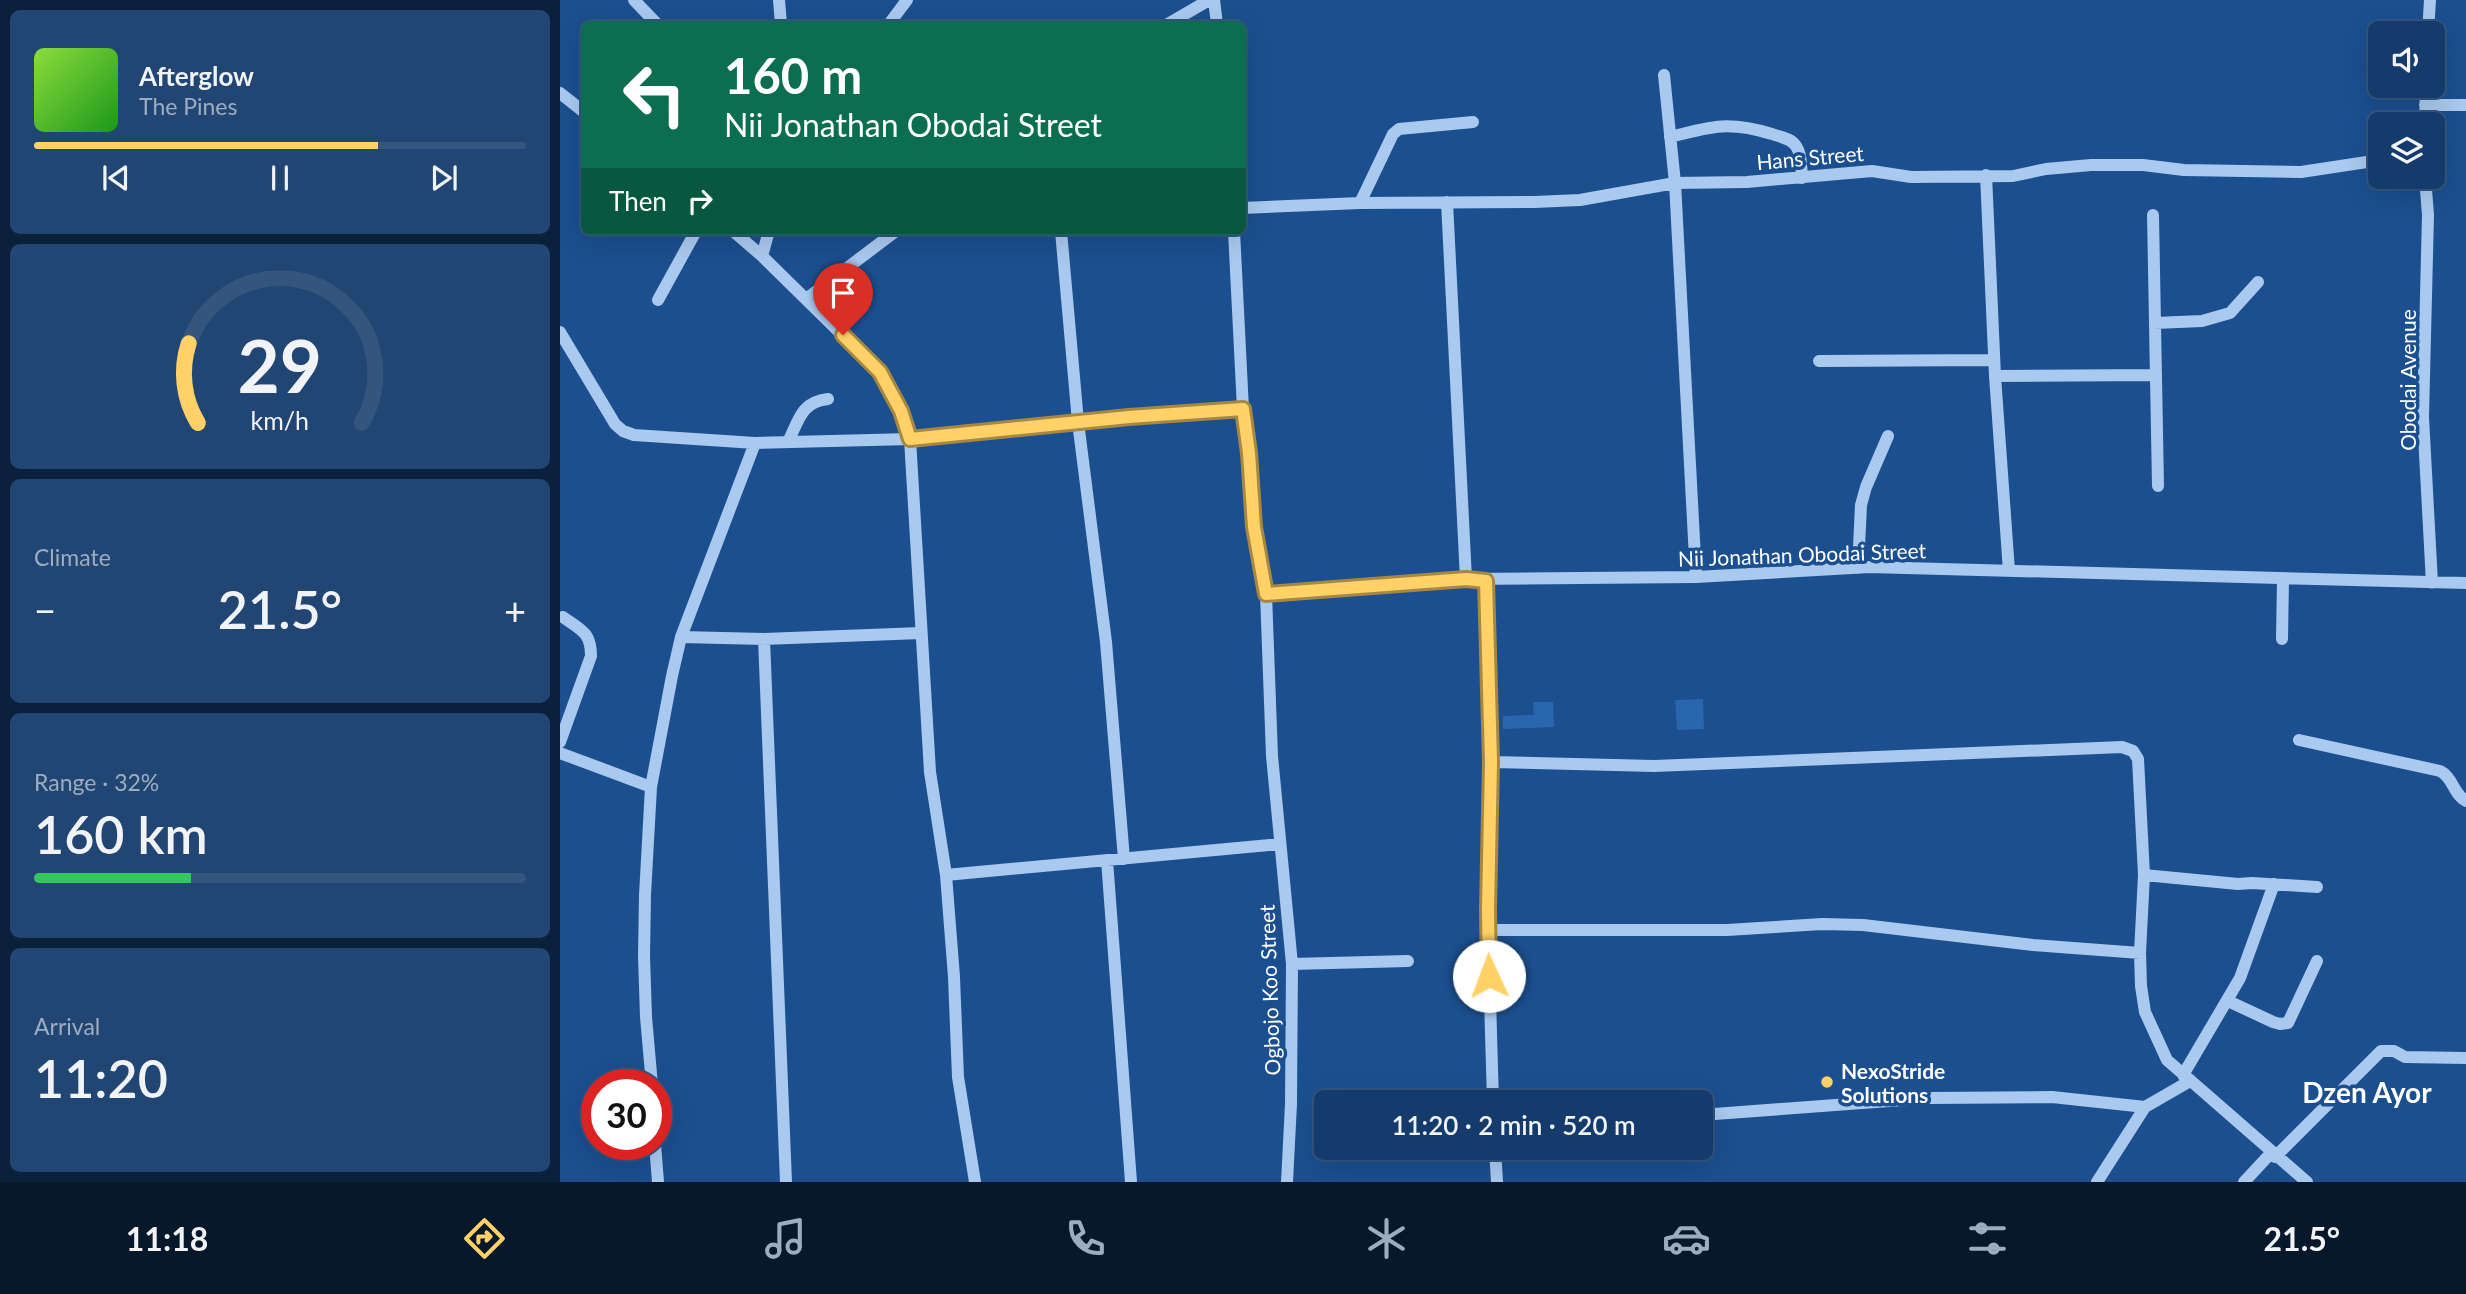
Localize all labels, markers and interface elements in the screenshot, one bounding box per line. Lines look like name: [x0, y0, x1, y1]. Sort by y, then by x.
map controls: [2368, 21, 2445, 189]
button: sound: [2368, 21, 2445, 98]
text: 160 m: [724, 46, 862, 104]
icon: left: [609, 49, 700, 140]
text: Afterglow: [139, 60, 254, 92]
text: The Pines: [139, 92, 237, 120]
text: Nii Jonathan Obodai Street: [724, 105, 1102, 144]
button: layers: [2368, 112, 2445, 189]
street label: Hans Street: [1755, 140, 1865, 174]
icon: previous: [97, 159, 135, 197]
icon: pause: [261, 159, 299, 197]
icon: next: [425, 159, 463, 197]
icon: right: [681, 182, 719, 220]
text: Then: [609, 185, 667, 217]
pin: [813, 263, 873, 335]
icon: arrive: [824, 274, 862, 312]
street label: Obodai Avenue: [2395, 309, 2420, 451]
text: 29: [238, 321, 322, 409]
text: km/h: [251, 404, 309, 434]
street label: Nii Jonathan Obodai Street: [1678, 537, 1927, 571]
text: Climate: [34, 543, 111, 571]
text: 21.5°: [218, 578, 342, 640]
text: −: [34, 587, 56, 633]
text: +: [504, 587, 526, 633]
text: Range · 32%: [34, 768, 159, 796]
text: 160 km: [34, 803, 208, 865]
street label: Ogbojo Koo Street: [1254, 904, 1284, 1076]
position arrow: [1452, 939, 1526, 1013]
text: Arrival: [34, 1012, 100, 1040]
text: 11:20: [34, 1047, 168, 1109]
place label: NexoStride Solutions: [1841, 1058, 1945, 1107]
speed limit sign: 30: [581, 1069, 672, 1160]
marker: NexoStride Solutions: [1819, 1074, 1835, 1090]
district label: Dzen Ayor: [2302, 1075, 2432, 1109]
text: 11:20 · 2 min · 520 m: [1391, 1109, 1636, 1141]
icon: directions: [460, 1214, 509, 1263]
icon: music: [761, 1214, 810, 1263]
icon: phone: [1061, 1214, 1110, 1263]
icon: climate: [1362, 1214, 1411, 1263]
icon: car: [1662, 1214, 1711, 1263]
icon: filters: [1963, 1214, 2012, 1263]
text: 11:18: [126, 1219, 208, 1258]
text: 21.5°: [2264, 1219, 2340, 1258]

